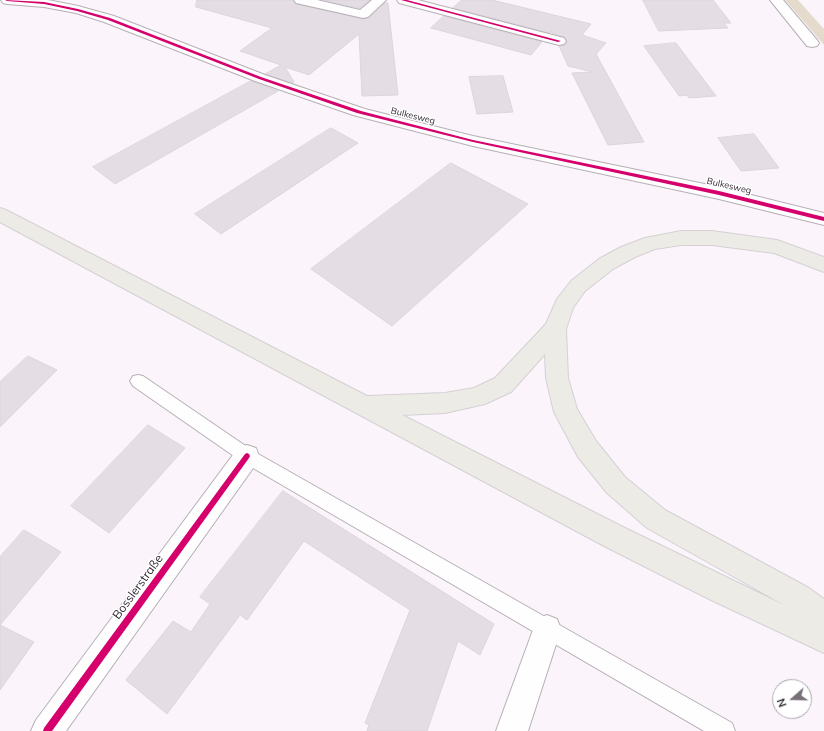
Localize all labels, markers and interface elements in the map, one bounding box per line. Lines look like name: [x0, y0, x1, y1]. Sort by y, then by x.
street label: Bulkesweg: [390, 105, 436, 127]
street label: Bulkesweg: [706, 176, 752, 196]
street label: Bosslerstraße: [110, 552, 166, 622]
north arrow: [772, 679, 812, 719]
text: N: [774, 696, 790, 709]

